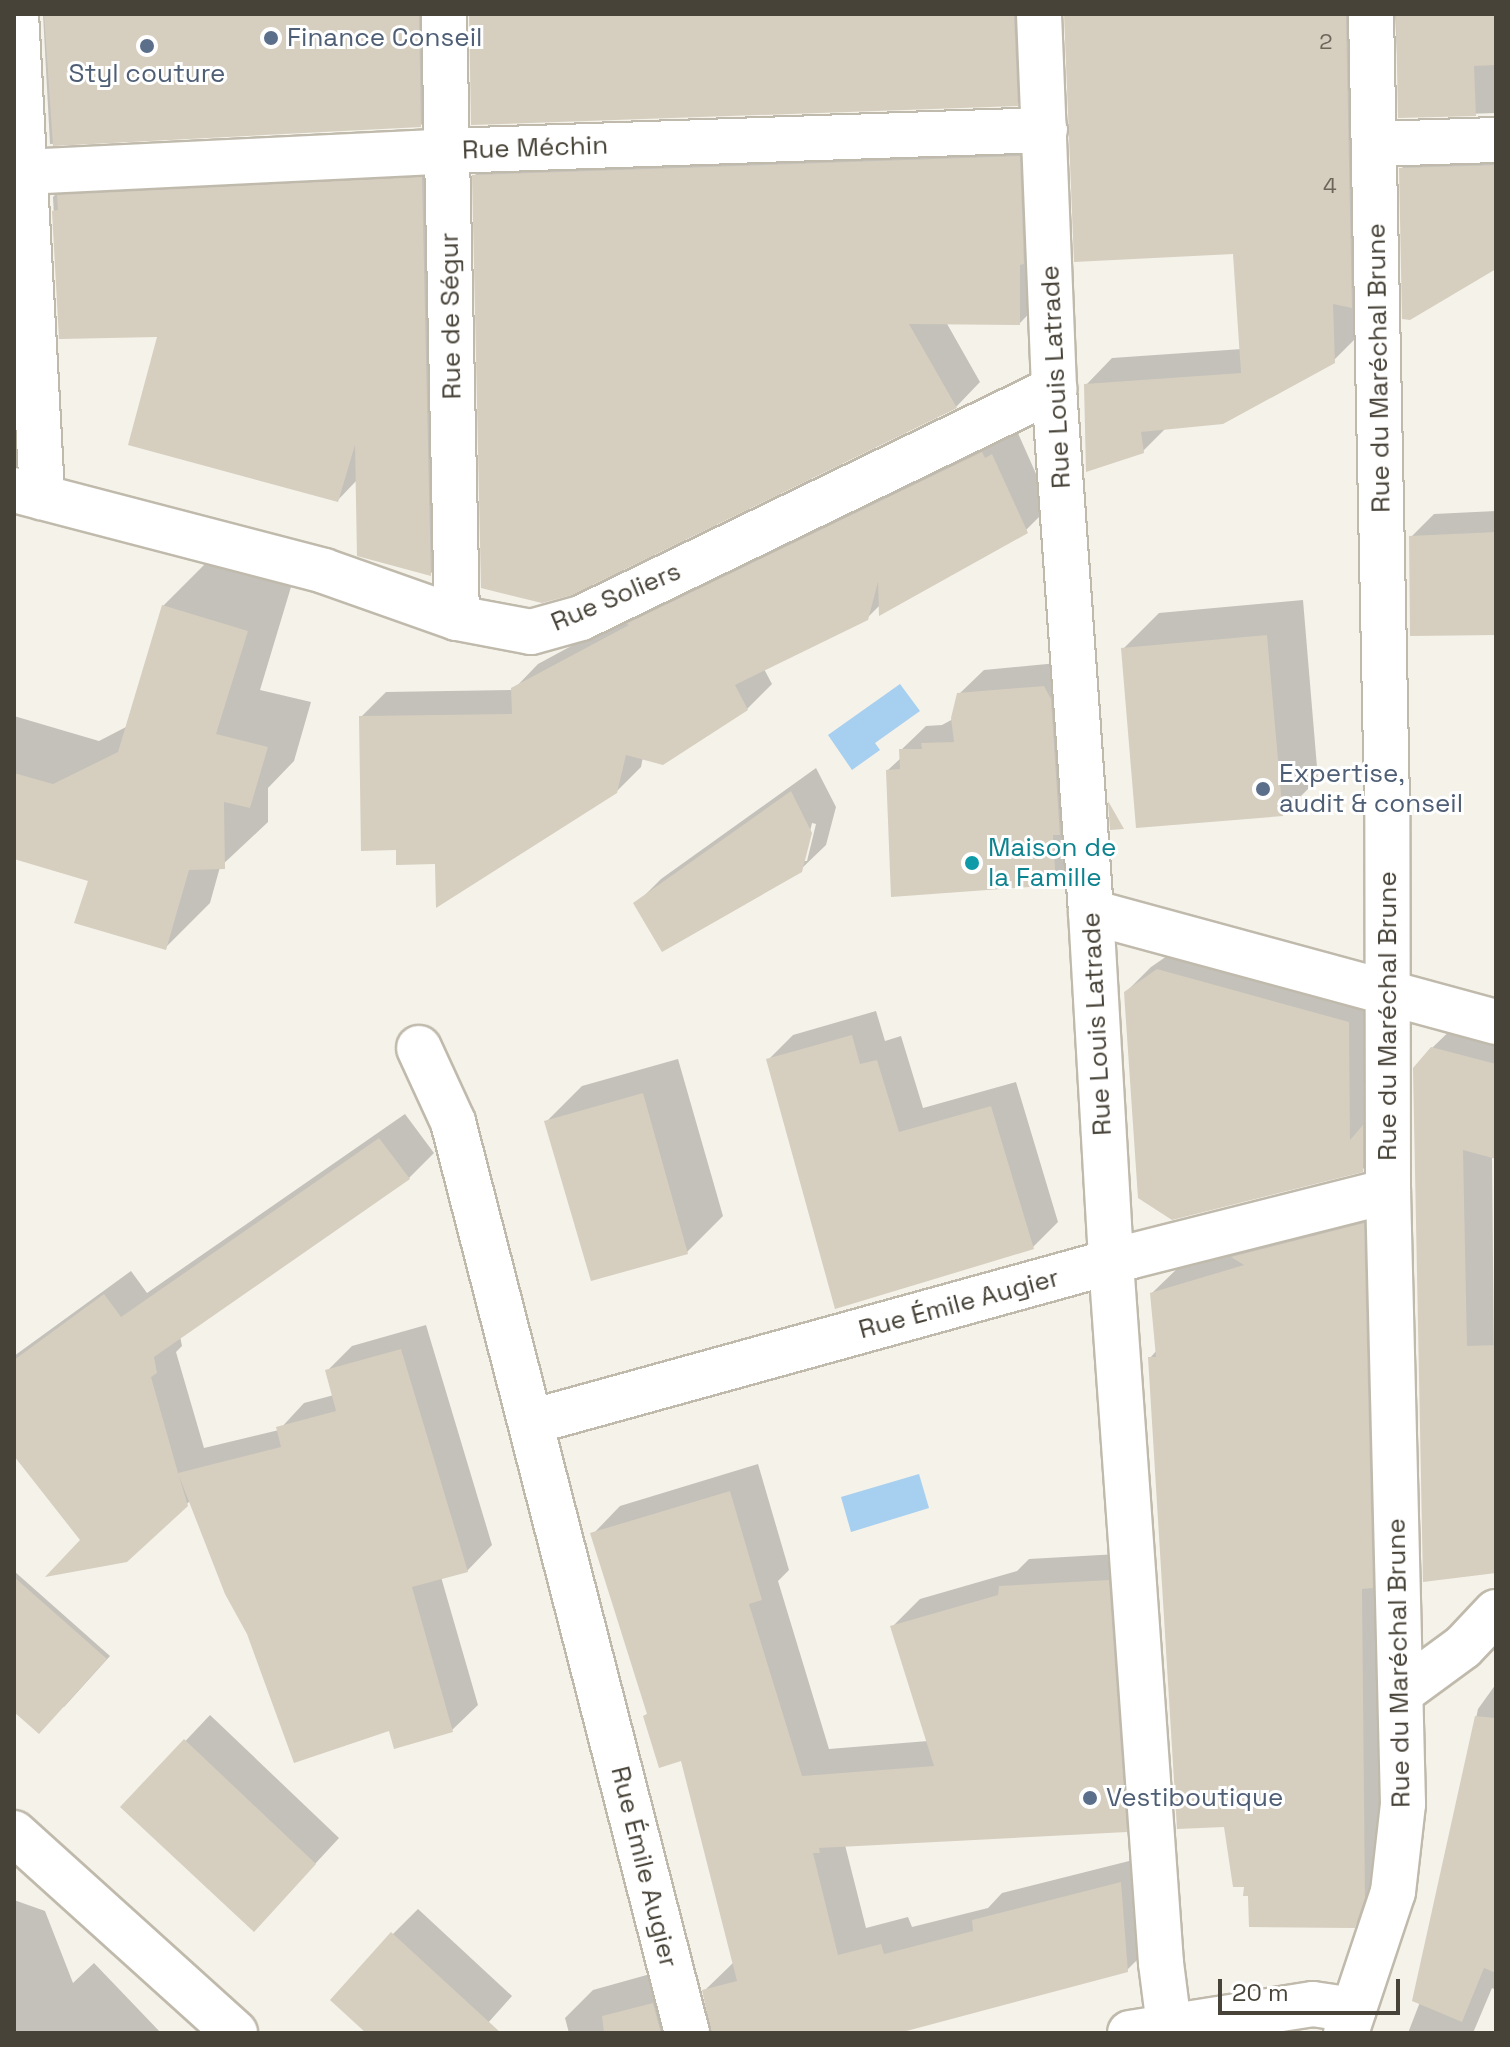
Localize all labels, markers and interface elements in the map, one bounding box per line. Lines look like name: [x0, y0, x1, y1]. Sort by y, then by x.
place label: Finance Conseil: [287, 22, 482, 54]
marker: Finance Conseil: [262, 29, 280, 47]
house number: 2: [1319, 29, 1333, 55]
marker: Styl couture: [138, 37, 156, 55]
place label: Styl couture: [69, 58, 225, 90]
street label: Rue Méchin: [461, 130, 609, 166]
house number: 4: [1323, 173, 1337, 199]
street label: Rue du Maréchal Brune: [1361, 223, 1397, 513]
street label: Rue de Ségur: [434, 232, 468, 400]
street label: Rue Louis Latrade: [1035, 265, 1077, 489]
street label: Rue Soliers: [546, 556, 686, 638]
place label: Expertise, audit & conseil: [1279, 758, 1463, 820]
marker: Expertise, audit & conseil: [1254, 780, 1272, 798]
place label: Maison de la Famille: [988, 832, 1116, 894]
marker: Maison de la Famille: [963, 854, 981, 872]
street label: Rue du Maréchal Brune: [1372, 871, 1404, 1161]
street label: Rue Louis Latrade: [1076, 912, 1118, 1136]
street label: Rue Émile Augier: [855, 1262, 1063, 1346]
street label: Rue du Maréchal Brune: [1381, 1518, 1417, 1808]
street label: Rue Émile Augier: [604, 1763, 684, 1971]
place label: Vestiboutique: [1106, 1782, 1283, 1814]
marker: Vestiboutique: [1081, 1789, 1099, 1807]
scale bar: [1222, 1963, 1404, 2013]
text: 20 m: [1232, 1977, 1289, 2008]

